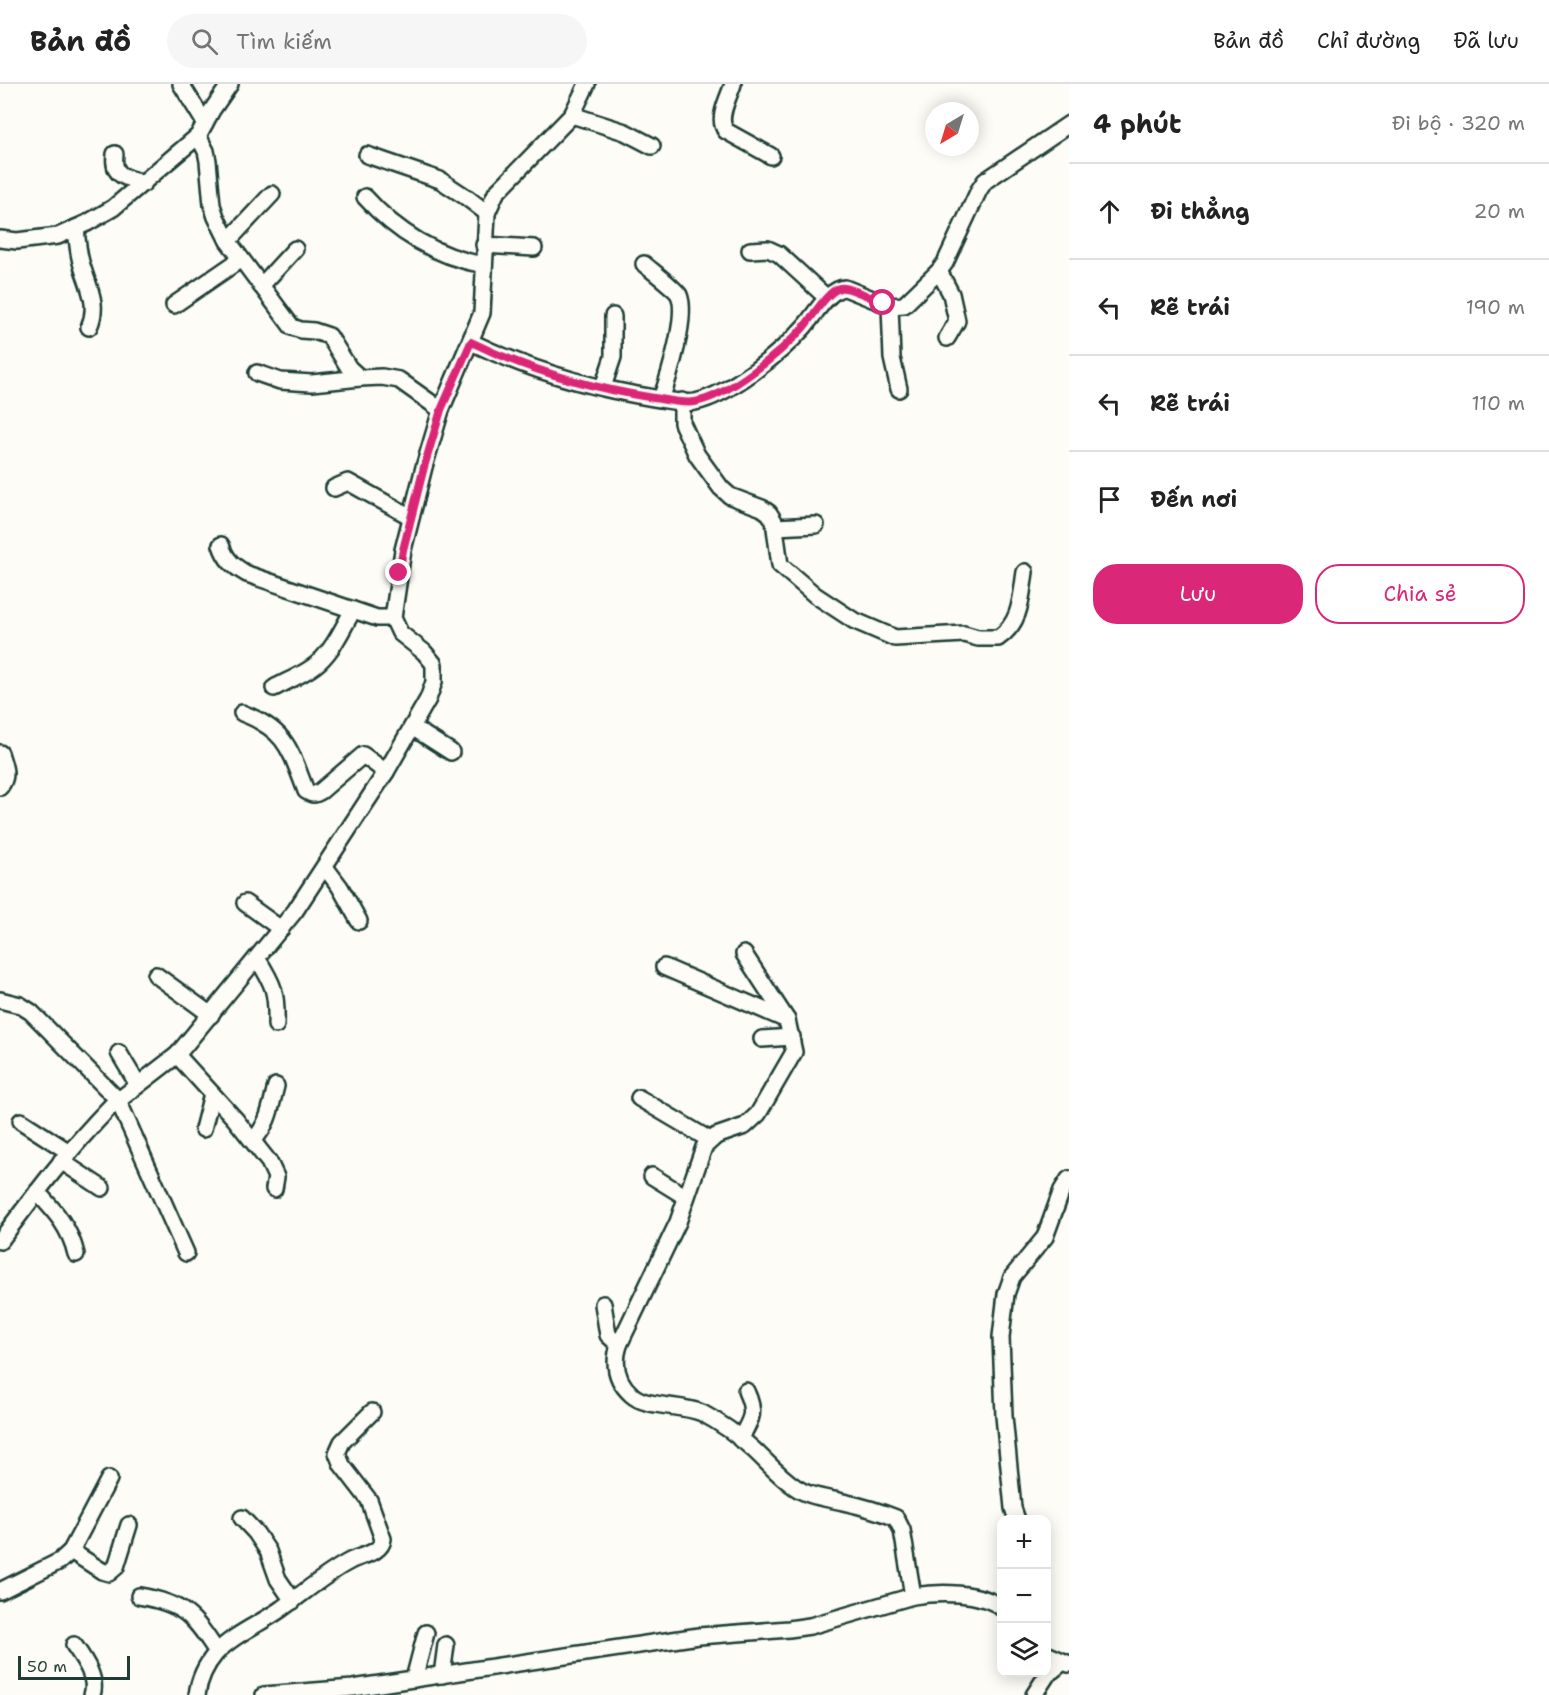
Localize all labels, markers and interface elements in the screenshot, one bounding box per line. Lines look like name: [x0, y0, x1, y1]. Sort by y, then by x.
search box: [167, 14, 587, 68]
text: Bản đồ: [30, 22, 131, 60]
icon: search: [188, 25, 221, 58]
text: Tìm kiếm: [236, 27, 332, 56]
text: Bản đồ: [1213, 27, 1284, 55]
text: Chỉ đường: [1317, 27, 1420, 55]
text: Đã lưu: [1453, 27, 1519, 55]
north arrow: [925, 102, 979, 156]
text: 4 phút: [1093, 106, 1182, 141]
text: Đi bộ · 320 m: [1392, 110, 1525, 136]
icon: ahead: [1093, 195, 1126, 228]
text: Đi thẳng: [1150, 197, 1250, 226]
text: 20 m: [1474, 198, 1525, 224]
route start: [869, 289, 895, 315]
icon: left: [1093, 291, 1126, 324]
text: Rẽ trái: [1150, 293, 1230, 322]
text: 190 m: [1466, 294, 1525, 320]
icon: left: [1093, 387, 1126, 420]
text: Rẽ trái: [1150, 389, 1230, 418]
text: 110 m: [1471, 390, 1525, 416]
icon: arrive: [1093, 483, 1126, 516]
text: Đến nơi: [1150, 485, 1237, 514]
route end: [385, 559, 411, 585]
button: Lưu: [1093, 564, 1303, 624]
button: Chia sẻ: [1315, 564, 1525, 624]
map controls: [997, 1515, 1051, 1677]
button: +: [997, 1515, 1051, 1569]
button: −: [997, 1569, 1051, 1623]
button: layers: [997, 1623, 1051, 1677]
scale bar: [18, 1653, 130, 1680]
text: 50 m: [27, 1656, 67, 1677]

